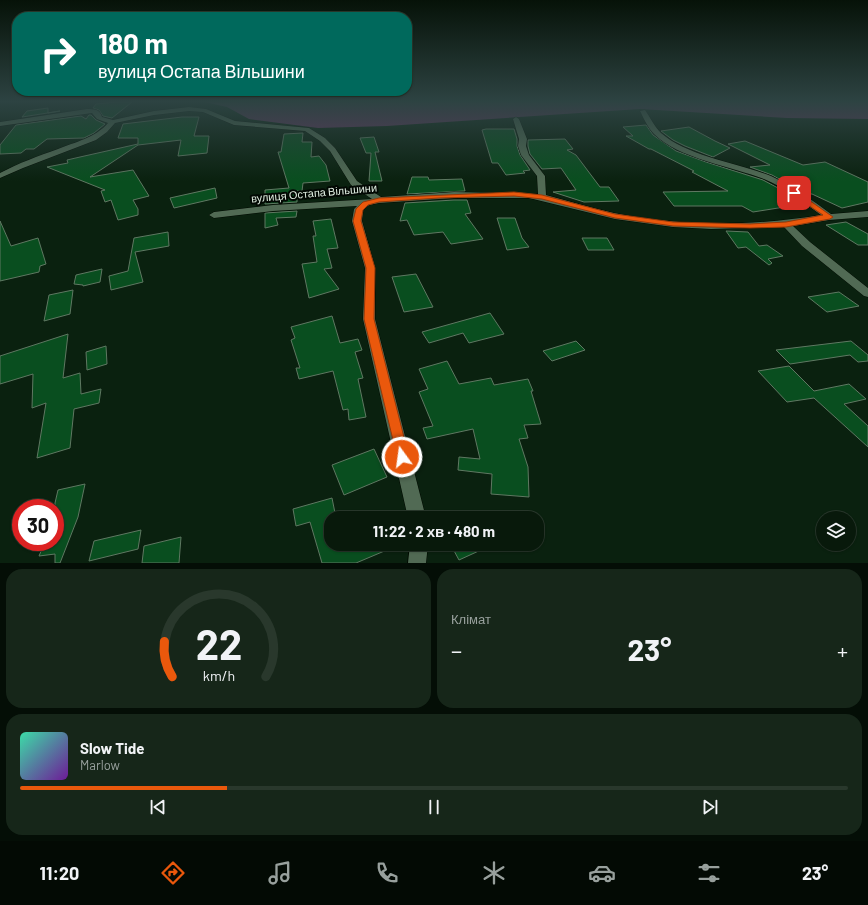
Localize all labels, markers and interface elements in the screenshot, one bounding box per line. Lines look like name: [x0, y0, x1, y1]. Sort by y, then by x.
text: 180 m: [98, 26, 168, 60]
icon: right: [32, 28, 84, 80]
text: вулиця Остапа Вільшини: [98, 60, 305, 82]
pin: [777, 176, 811, 210]
street label: вулиця Остапа Вільшини: [250, 181, 377, 204]
icon: arrive: [783, 182, 805, 204]
position arrow: [381, 436, 423, 478]
speed limit sign: 30: [12, 499, 64, 551]
map controls: [816, 511, 856, 551]
button: layers: [816, 511, 856, 551]
text: 11:22 · 2 хв · 480 m: [373, 522, 495, 540]
text: Клімат: [451, 611, 491, 627]
text: 22: [195, 617, 242, 667]
text: 23°: [628, 631, 671, 667]
text: −: [451, 637, 462, 663]
text: +: [837, 637, 848, 663]
text: km/h: [202, 666, 235, 683]
text: Slow Tide: [80, 739, 144, 757]
text: Marlow: [80, 757, 120, 773]
icon: previous: [147, 796, 169, 818]
icon: pause: [423, 796, 445, 818]
icon: next: [699, 796, 721, 818]
icon: directions: [159, 859, 187, 887]
icon: music: [266, 859, 294, 887]
icon: phone: [373, 859, 401, 887]
icon: climate: [480, 859, 508, 887]
icon: car: [588, 859, 616, 887]
icon: filters: [695, 859, 723, 887]
text: 11:20: [40, 862, 79, 884]
text: 23°: [802, 862, 828, 884]

